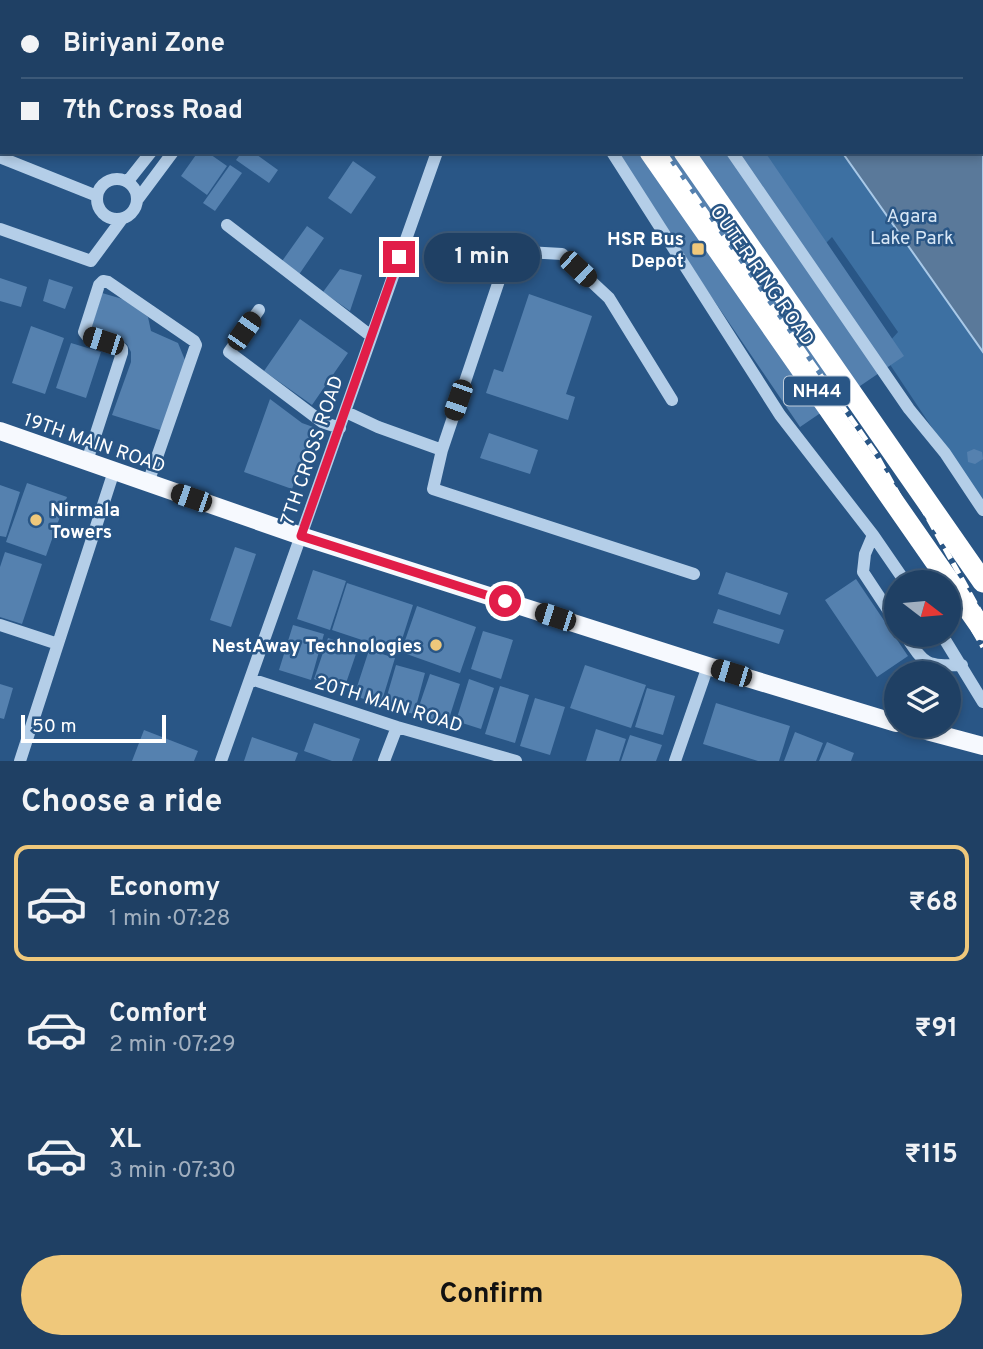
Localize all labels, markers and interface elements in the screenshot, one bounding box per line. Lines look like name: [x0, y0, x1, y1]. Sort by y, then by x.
text: Biriyani Zone: [63, 28, 225, 61]
text: 7th Cross Road: [63, 95, 243, 128]
street label: OUTER RING ROAD: [704, 201, 819, 351]
park label: Agara Lake Park: [870, 205, 954, 251]
place label: HSR Bus Depot: [607, 228, 684, 274]
callout: 1 min: [424, 232, 539, 282]
route end: [383, 241, 415, 273]
marker: HSR Bus Depot: [690, 241, 706, 257]
text: 1 min: [454, 243, 510, 272]
car: [556, 247, 601, 291]
car: [224, 308, 265, 354]
car: [80, 325, 127, 357]
street label: 7TH CROSS ROAD: [276, 373, 350, 528]
road number: NH44: [784, 376, 850, 405]
car: [442, 377, 475, 423]
street label: 19TH MAIN ROAD: [20, 408, 168, 479]
car: [168, 481, 215, 515]
place label: Nirmala Towers: [50, 499, 120, 545]
marker: Nirmala Towers: [28, 512, 44, 528]
north arrow: [884, 570, 961, 648]
map controls: [884, 570, 961, 738]
route start: [489, 585, 521, 617]
car: [532, 601, 579, 633]
place label: NestAway Technologies: [211, 635, 422, 659]
marker: NestAway Technologies: [428, 637, 444, 653]
car: [708, 657, 755, 689]
button: layers: [884, 661, 961, 738]
street label: 20TH MAIN ROAD: [311, 671, 465, 739]
scale bar: [21, 712, 166, 744]
text: 50 m: [32, 715, 77, 739]
text: Choose a ride: [21, 783, 222, 823]
icon: car: [25, 872, 88, 935]
text: Economy: [109, 872, 220, 905]
text: ₹68: [909, 887, 958, 920]
text: 1 min · 07:28: [109, 905, 231, 934]
icon: car: [25, 998, 88, 1061]
text: Comfort: [109, 998, 207, 1031]
text: ₹91: [915, 1013, 958, 1046]
text: 2 min · 07:29: [109, 1031, 236, 1060]
icon: car: [25, 1124, 88, 1187]
text: XL: [109, 1124, 141, 1157]
text: ₹115: [904, 1139, 958, 1172]
text: 3 min · 07:30: [109, 1157, 236, 1186]
button: Confirm: [21, 1255, 962, 1335]

